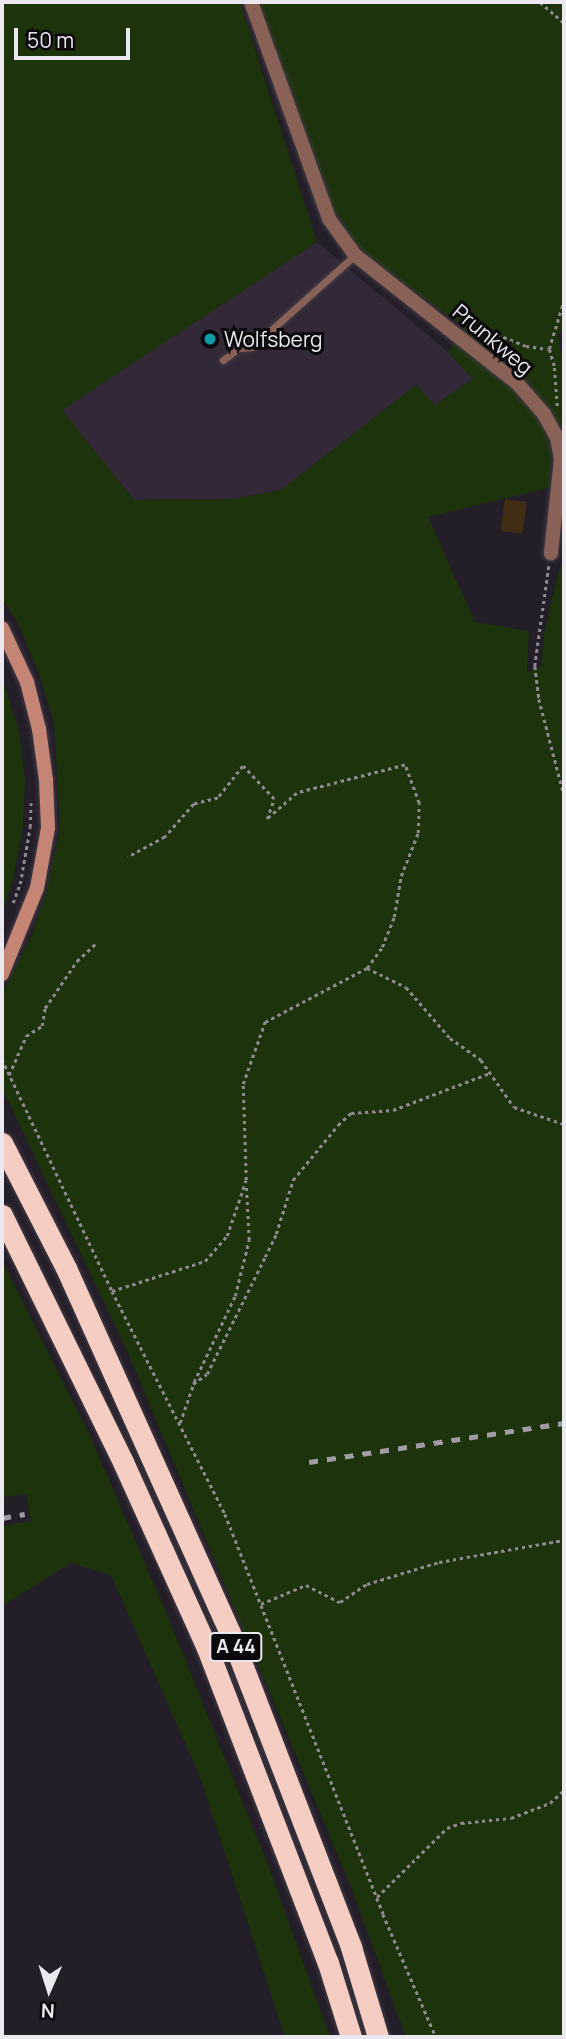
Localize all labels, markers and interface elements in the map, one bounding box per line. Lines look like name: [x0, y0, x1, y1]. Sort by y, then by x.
scale bar: [18, 14, 133, 58]
text: 50 m: [27, 26, 74, 54]
street label: Prunkweg: [448, 298, 538, 380]
place label: Wolfsberg: [224, 326, 322, 352]
marker: Wolfsberg: [202, 331, 218, 347]
road number: A 44: [208, 1632, 264, 1662]
north arrow: [14, 1955, 84, 2025]
text: N: [40, 1998, 55, 2024]

